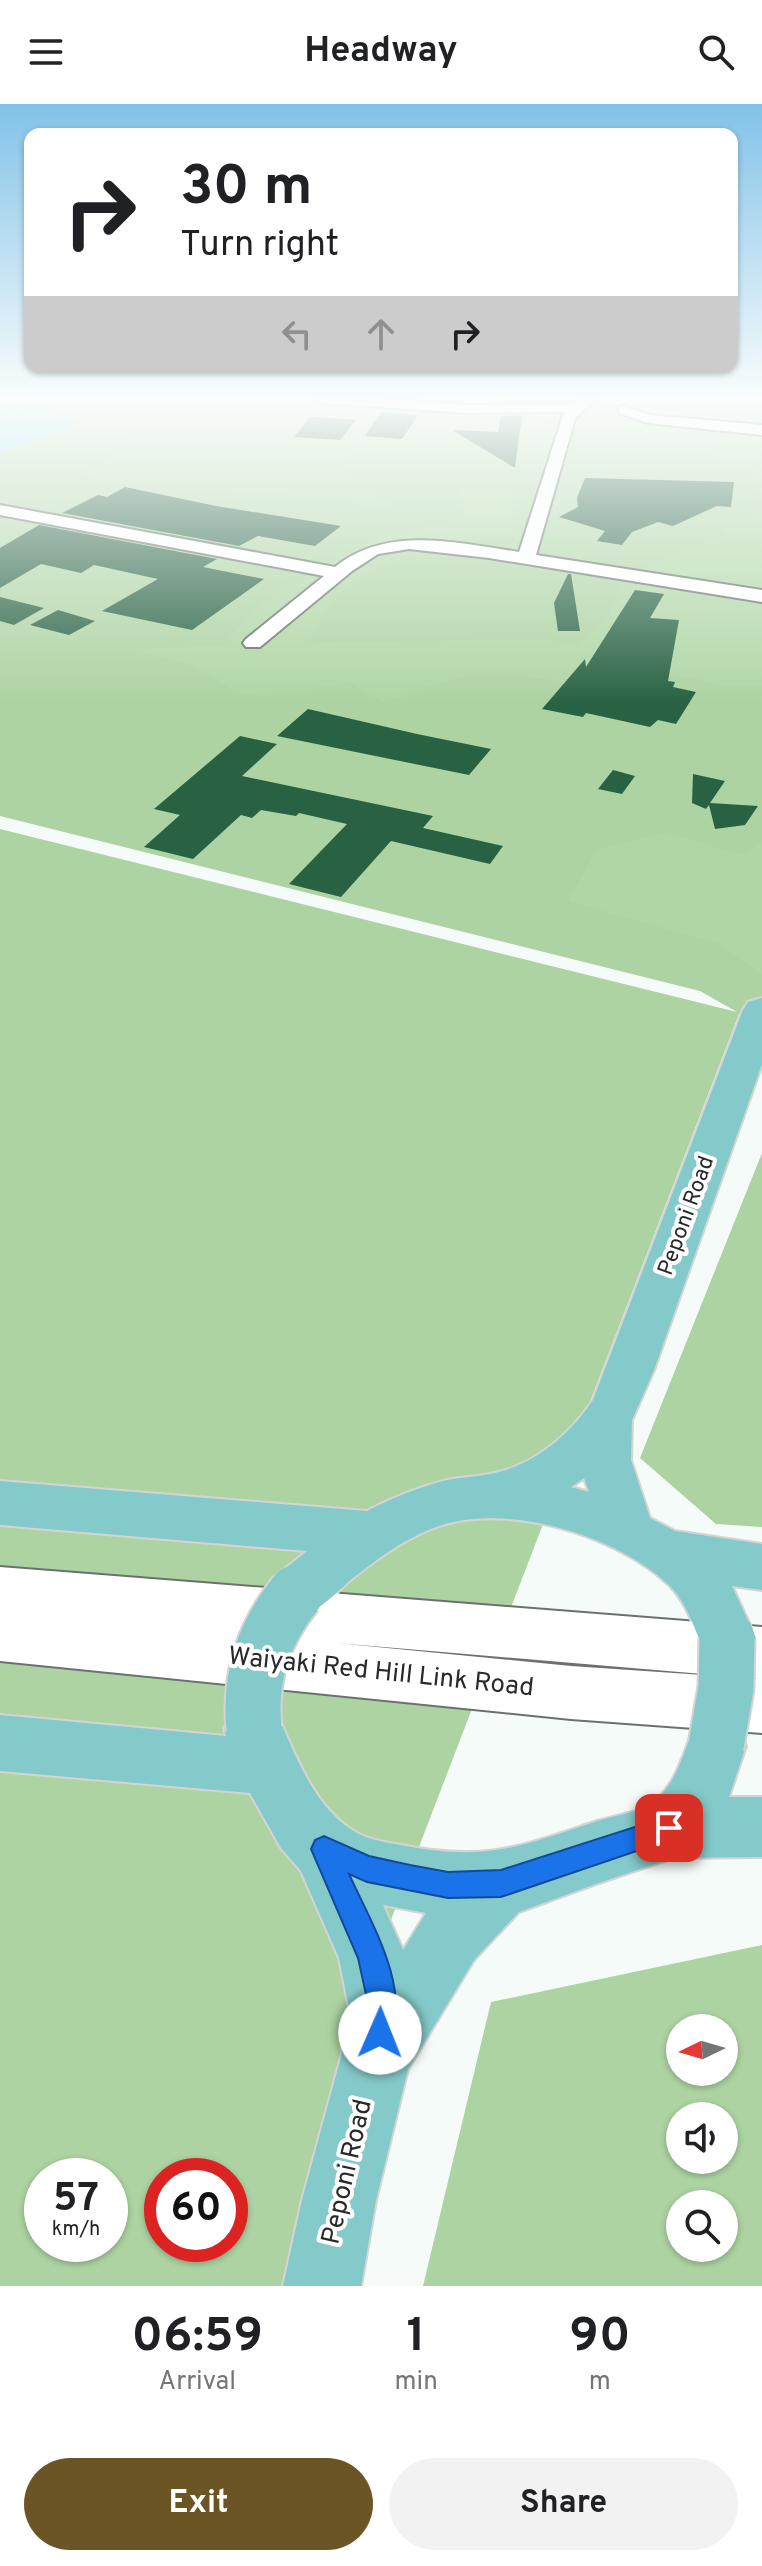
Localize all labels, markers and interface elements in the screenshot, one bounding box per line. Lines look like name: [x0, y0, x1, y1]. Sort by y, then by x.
text: Headway: [304, 29, 458, 75]
icon: menu: [24, 30, 68, 74]
icon: search: [694, 30, 738, 74]
text: 30 m: [180, 154, 313, 224]
icon: right: [48, 160, 152, 264]
text: Turn right: [180, 223, 339, 269]
icon: left: [275, 312, 319, 356]
icon: ahead: [359, 312, 403, 356]
icon: right: [443, 312, 487, 356]
street label: Peponi Road: [653, 1153, 721, 1279]
street label: Waiyaki Red Hill Link Road: [227, 1641, 535, 1705]
pin: [635, 1794, 703, 1862]
icon: arrive: [647, 1806, 691, 1850]
position arrow: [338, 1991, 422, 2075]
north arrow: [666, 2014, 738, 2086]
map controls: [666, 2014, 738, 2262]
street label: Peponi Road: [315, 2096, 381, 2248]
button: sound: [666, 2102, 738, 2174]
speed limit sign: 60: [144, 2158, 248, 2262]
text: 57: [53, 2175, 99, 2225]
button: search: [666, 2190, 738, 2262]
text: km/h: [52, 2217, 100, 2243]
text: 06:59: [131, 2308, 263, 2368]
text: 1: [407, 2308, 426, 2368]
text: 90: [569, 2308, 630, 2368]
text: Arrival: [159, 2366, 236, 2399]
text: min: [395, 2366, 438, 2399]
text: m: [589, 2366, 611, 2399]
button: Exit: [24, 2458, 373, 2550]
button: Share: [389, 2458, 738, 2550]

